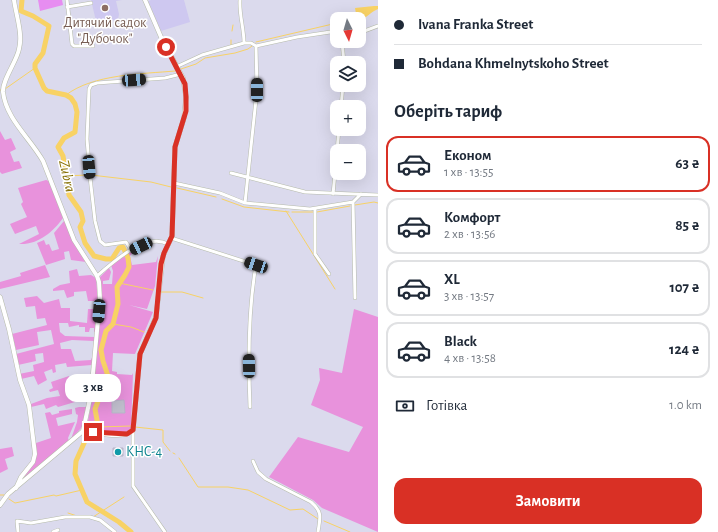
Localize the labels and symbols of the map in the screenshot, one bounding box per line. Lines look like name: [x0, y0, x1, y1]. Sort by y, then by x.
marker: Дитячий садок "Дубочок": [100, 3, 110, 13]
north arrow: [330, 12, 366, 48]
place label: Дитячий садок "Дубочок": [64, 16, 147, 46]
route start: [157, 38, 175, 56]
car: [122, 73, 146, 87]
car: [251, 78, 263, 102]
car: [82, 155, 96, 179]
water label: Zubra: [56, 159, 78, 193]
car: [128, 235, 154, 257]
car: [243, 255, 269, 275]
car: [92, 299, 106, 323]
car: [243, 354, 255, 378]
callout: 3 хв: [65, 374, 121, 402]
route end: [84, 423, 102, 441]
place label: КНС-4: [126, 445, 163, 459]
marker: КНС-4: [113, 447, 123, 457]

